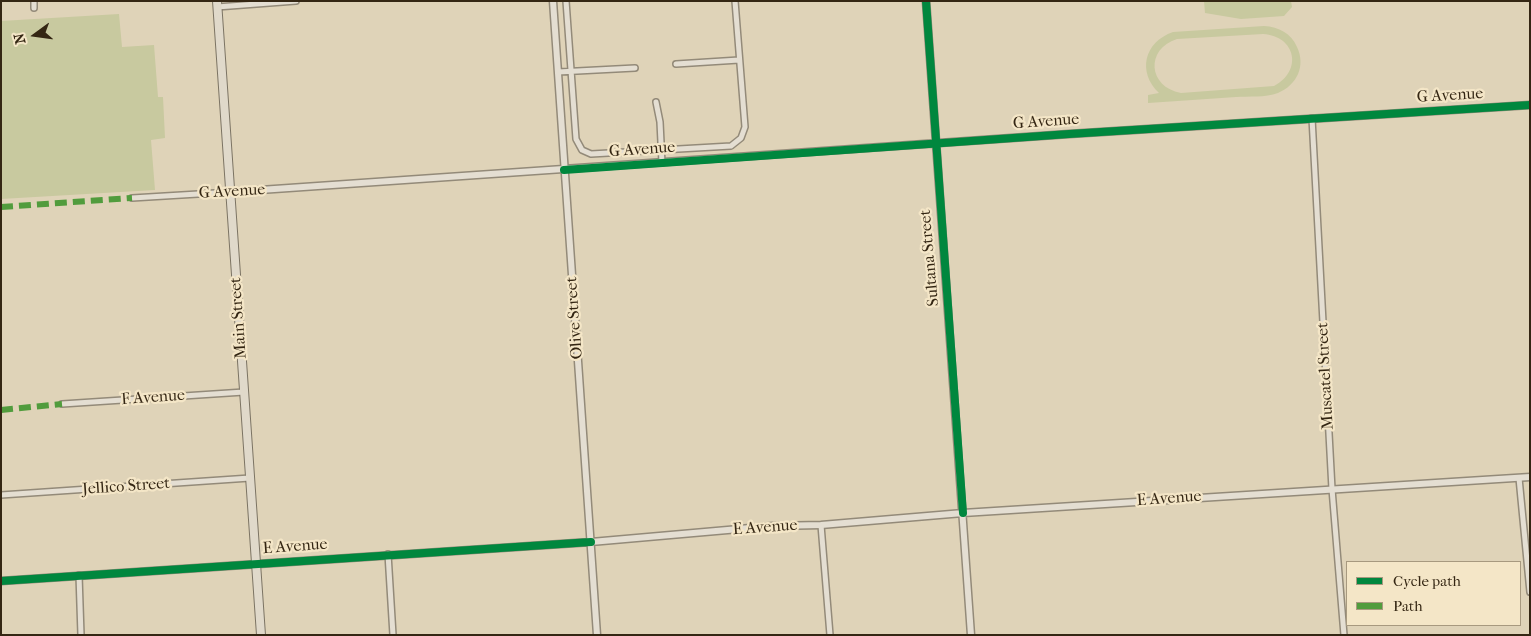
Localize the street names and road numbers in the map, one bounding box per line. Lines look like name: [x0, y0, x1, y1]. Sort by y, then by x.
street label: G Avenue: [1416, 85, 1484, 107]
street label: G Avenue: [1012, 110, 1080, 134]
street label: G Avenue: [608, 138, 676, 162]
street label: G Avenue: [198, 181, 266, 203]
street label: Sultana Street: [916, 209, 944, 307]
street label: Olive Street: [563, 276, 587, 360]
street label: Main Street: [227, 277, 251, 359]
street label: Muscatel Street: [1314, 322, 1338, 430]
street label: F Avenue: [121, 386, 185, 410]
street label: Jellico Street: [82, 474, 170, 500]
street label: E Avenue: [1136, 487, 1202, 511]
street label: E Avenue: [732, 516, 798, 540]
street label: E Avenue: [262, 535, 328, 559]

